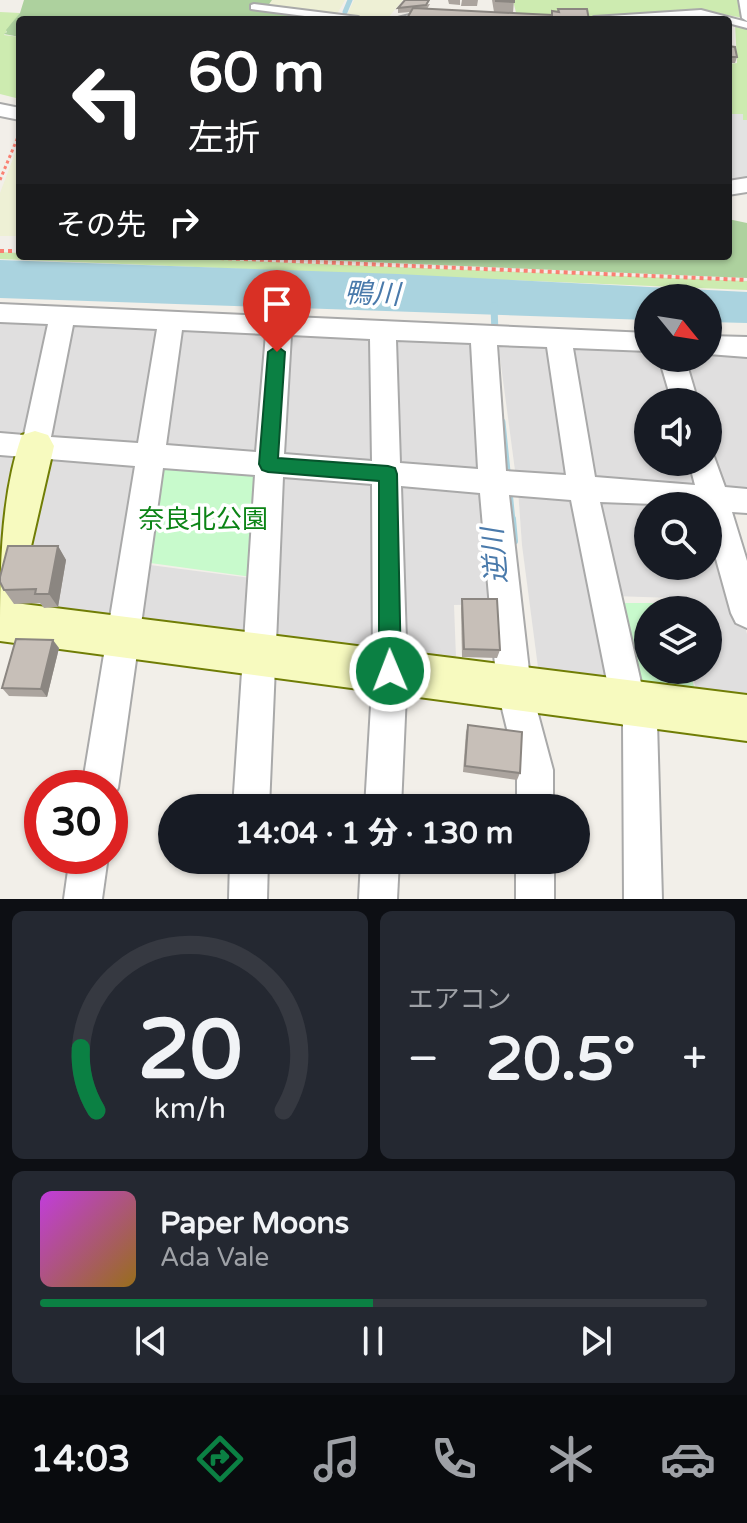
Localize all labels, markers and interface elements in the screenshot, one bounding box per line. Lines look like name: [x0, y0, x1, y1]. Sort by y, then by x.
text: 60 m: [188, 40, 324, 107]
icon: left: [56, 48, 160, 152]
text: 左折: [188, 117, 260, 160]
icon: right: [162, 200, 206, 244]
text: その先: [56, 207, 146, 244]
pin: [243, 270, 311, 352]
water label: 鴨川: [343, 276, 404, 312]
icon: arrive: [255, 282, 299, 326]
north arrow: [634, 284, 722, 372]
map controls: [634, 284, 722, 684]
button: sound: [634, 388, 722, 476]
button: search: [634, 492, 722, 580]
park label: 奈良北公園: [138, 504, 268, 535]
water label: 逆川: [475, 524, 514, 585]
button: layers: [634, 596, 722, 684]
position arrow: [348, 629, 432, 713]
speed limit sign: 30: [24, 770, 128, 874]
text: 14:04 · 1 分 · 130 m: [235, 815, 513, 852]
text: エアコン: [408, 984, 512, 1015]
text: 20: [138, 1001, 242, 1101]
text: 20.5°: [485, 1024, 636, 1096]
text: −: [408, 1033, 439, 1086]
text: +: [682, 1033, 707, 1086]
text: km/h: [154, 1092, 226, 1126]
text: Paper Moons: [160, 1205, 349, 1242]
text: Ada Vale: [160, 1242, 269, 1273]
icon: previous: [129, 1319, 173, 1363]
icon: pause: [351, 1319, 395, 1363]
icon: next: [574, 1319, 618, 1363]
icon: directions: [192, 1431, 248, 1487]
icon: music: [309, 1431, 365, 1487]
icon: phone: [426, 1431, 482, 1487]
icon: climate: [543, 1431, 599, 1487]
icon: car: [660, 1431, 716, 1487]
text: 14:03: [31, 1438, 130, 1481]

